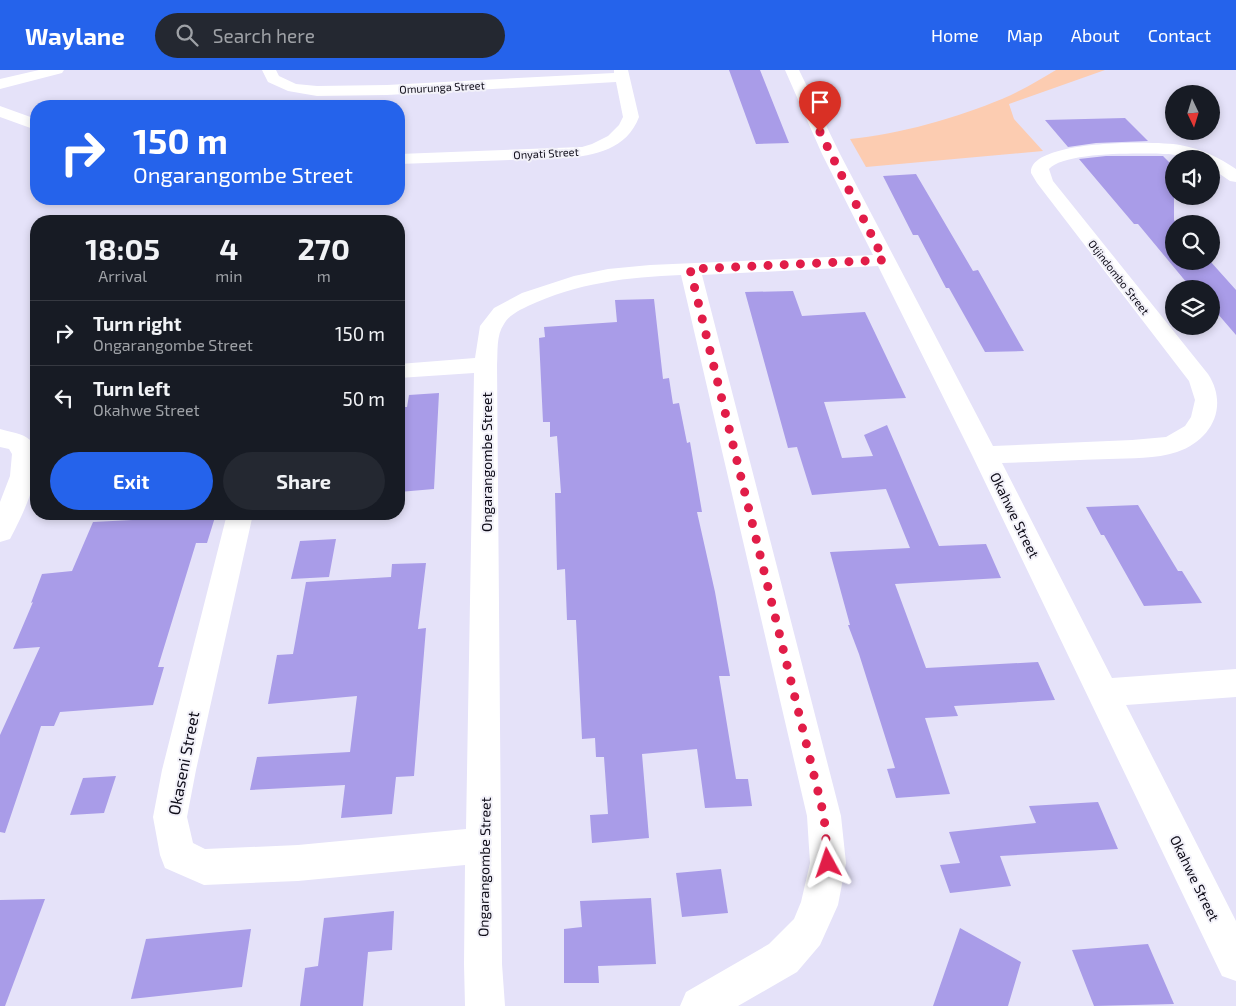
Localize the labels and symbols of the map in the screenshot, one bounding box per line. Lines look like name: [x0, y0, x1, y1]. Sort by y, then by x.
street label: Omurunga Street: [399, 78, 485, 96]
pin: [799, 81, 841, 132]
north arrow: [1165, 85, 1220, 140]
street label: Onyati Street: [513, 145, 579, 161]
street label: Otjindombo Street: [1085, 237, 1152, 318]
street label: Ongarangombe Street: [478, 392, 495, 532]
street label: Okahwe Street: [987, 469, 1043, 561]
street label: Okaseni Street: [164, 709, 202, 817]
street label: Ongarangombe Street: [474, 797, 494, 937]
street label: Okahwe Street: [1167, 832, 1223, 924]
position arrow: [801, 836, 853, 888]

